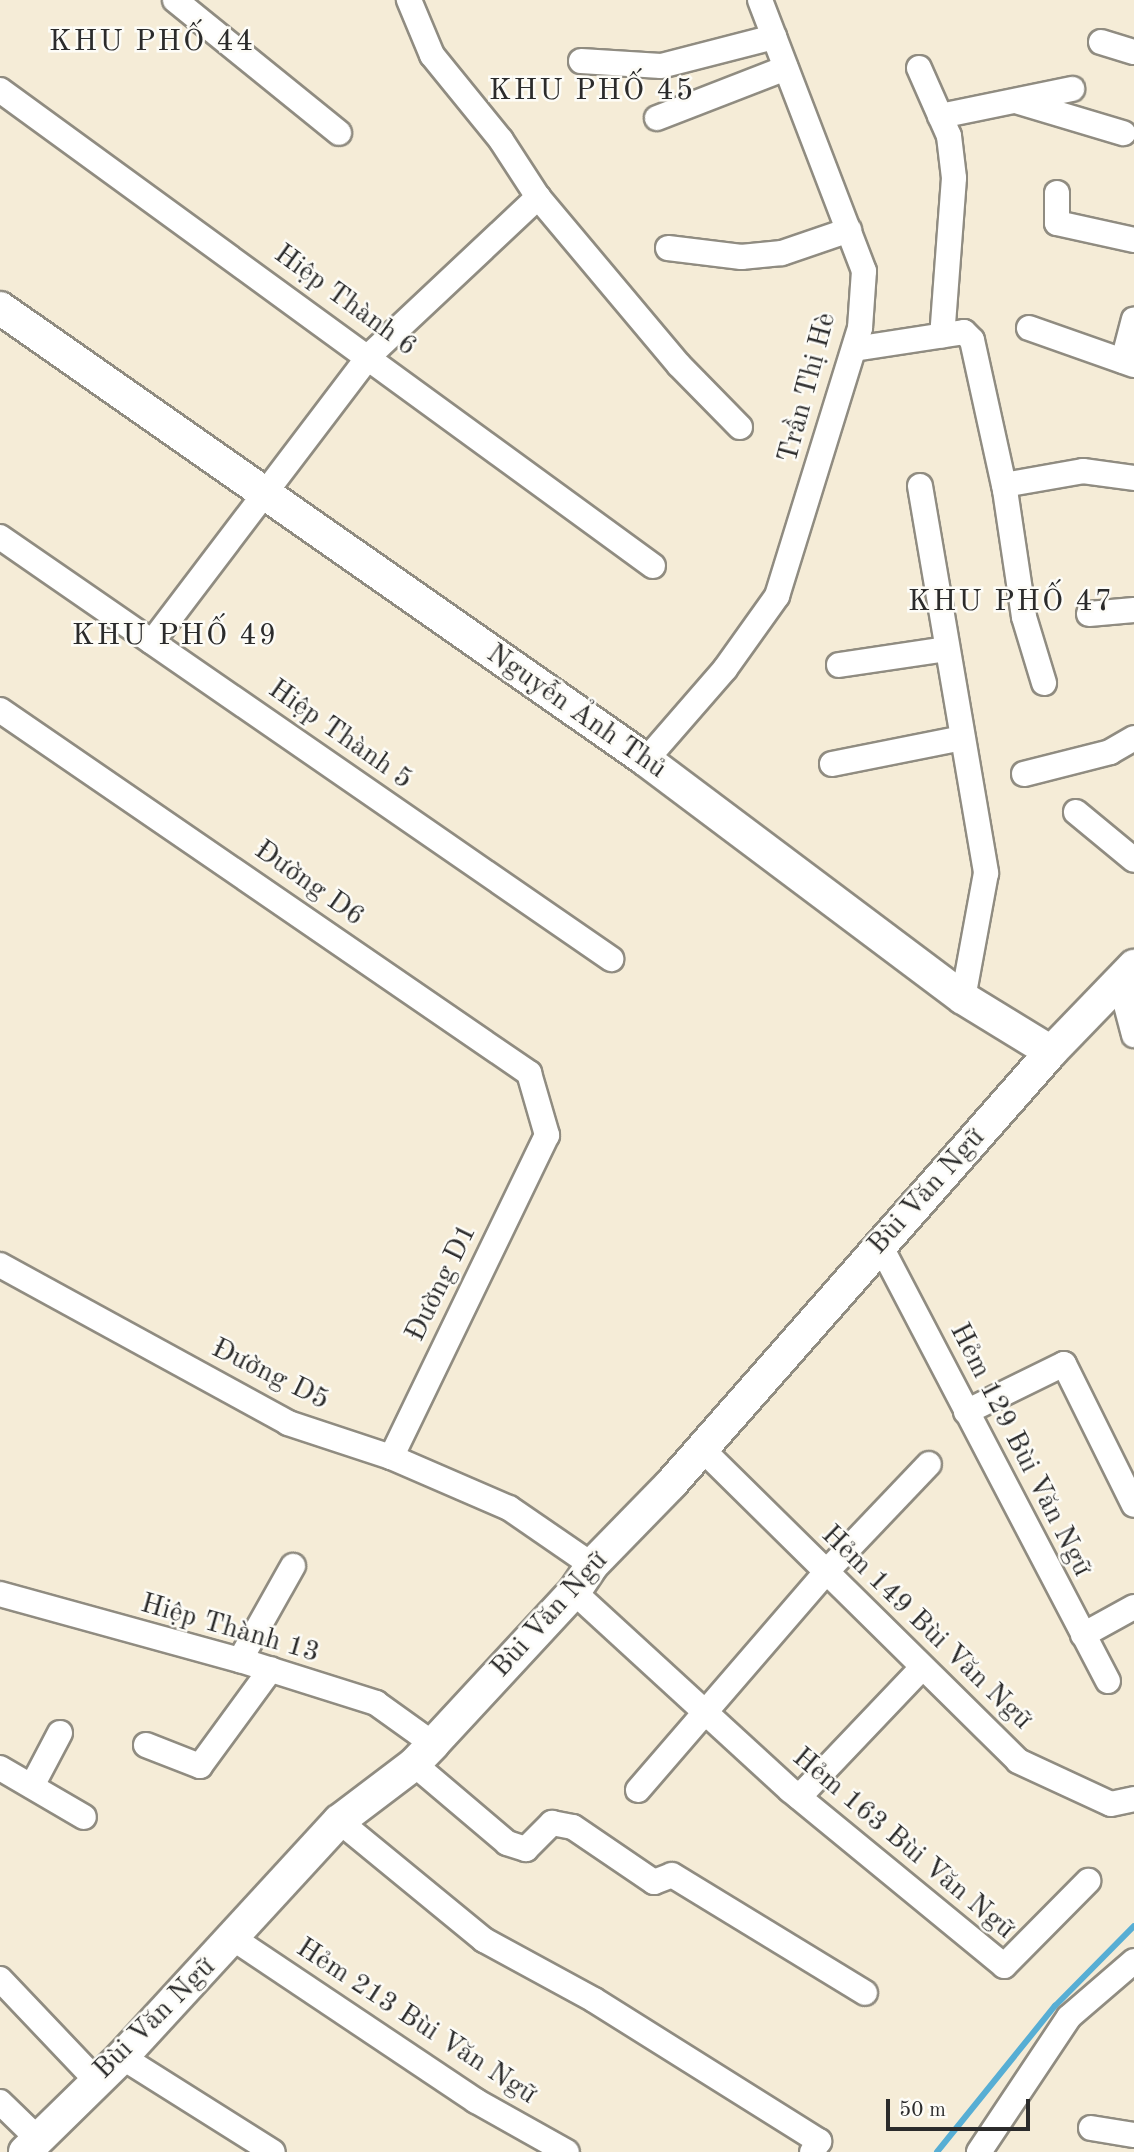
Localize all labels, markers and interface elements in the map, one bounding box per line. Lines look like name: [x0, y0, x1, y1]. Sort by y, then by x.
district label: KHU PHỐ 44: [50, 24, 254, 60]
district label: KHU PHỐ 45: [490, 73, 694, 109]
street label: Hiệp Thành 6: [267, 238, 423, 364]
street label: Trần Thị Hè: [772, 309, 844, 467]
district label: KHU PHỐ 47: [909, 584, 1113, 620]
district label: KHU PHỐ 49: [73, 618, 277, 654]
street label: Nguyễn Ảnh Thủ: [480, 638, 672, 786]
street label: Hiệp Thành 5: [261, 673, 419, 797]
street label: Đường D6: [248, 834, 370, 934]
street label: Bùi Văn Ngữ: [862, 1122, 992, 1262]
street label: Đường D1: [399, 1219, 485, 1347]
street label: Hẻm 129 Bùi Văn Ngữ: [942, 1318, 1098, 1582]
street label: Đường D5: [206, 1332, 334, 1418]
street label: Hẻm 149 Bùi Văn Ngữ: [814, 1519, 1038, 1737]
street label: Bùi Văn Ngữ: [485, 1545, 615, 1685]
street label: Hiệp Thành 13: [137, 1587, 323, 1671]
street label: Hẻm 163 Bùi Văn Ngữ: [785, 1741, 1021, 1947]
street label: Hẻm 213 Bùi Văn Ngữ: [290, 1932, 542, 2112]
street label: Bùi Văn Ngữ: [87, 1951, 223, 2087]
scale bar: [889, 2086, 1032, 2130]
text: 50 m: [899, 2100, 946, 2121]

